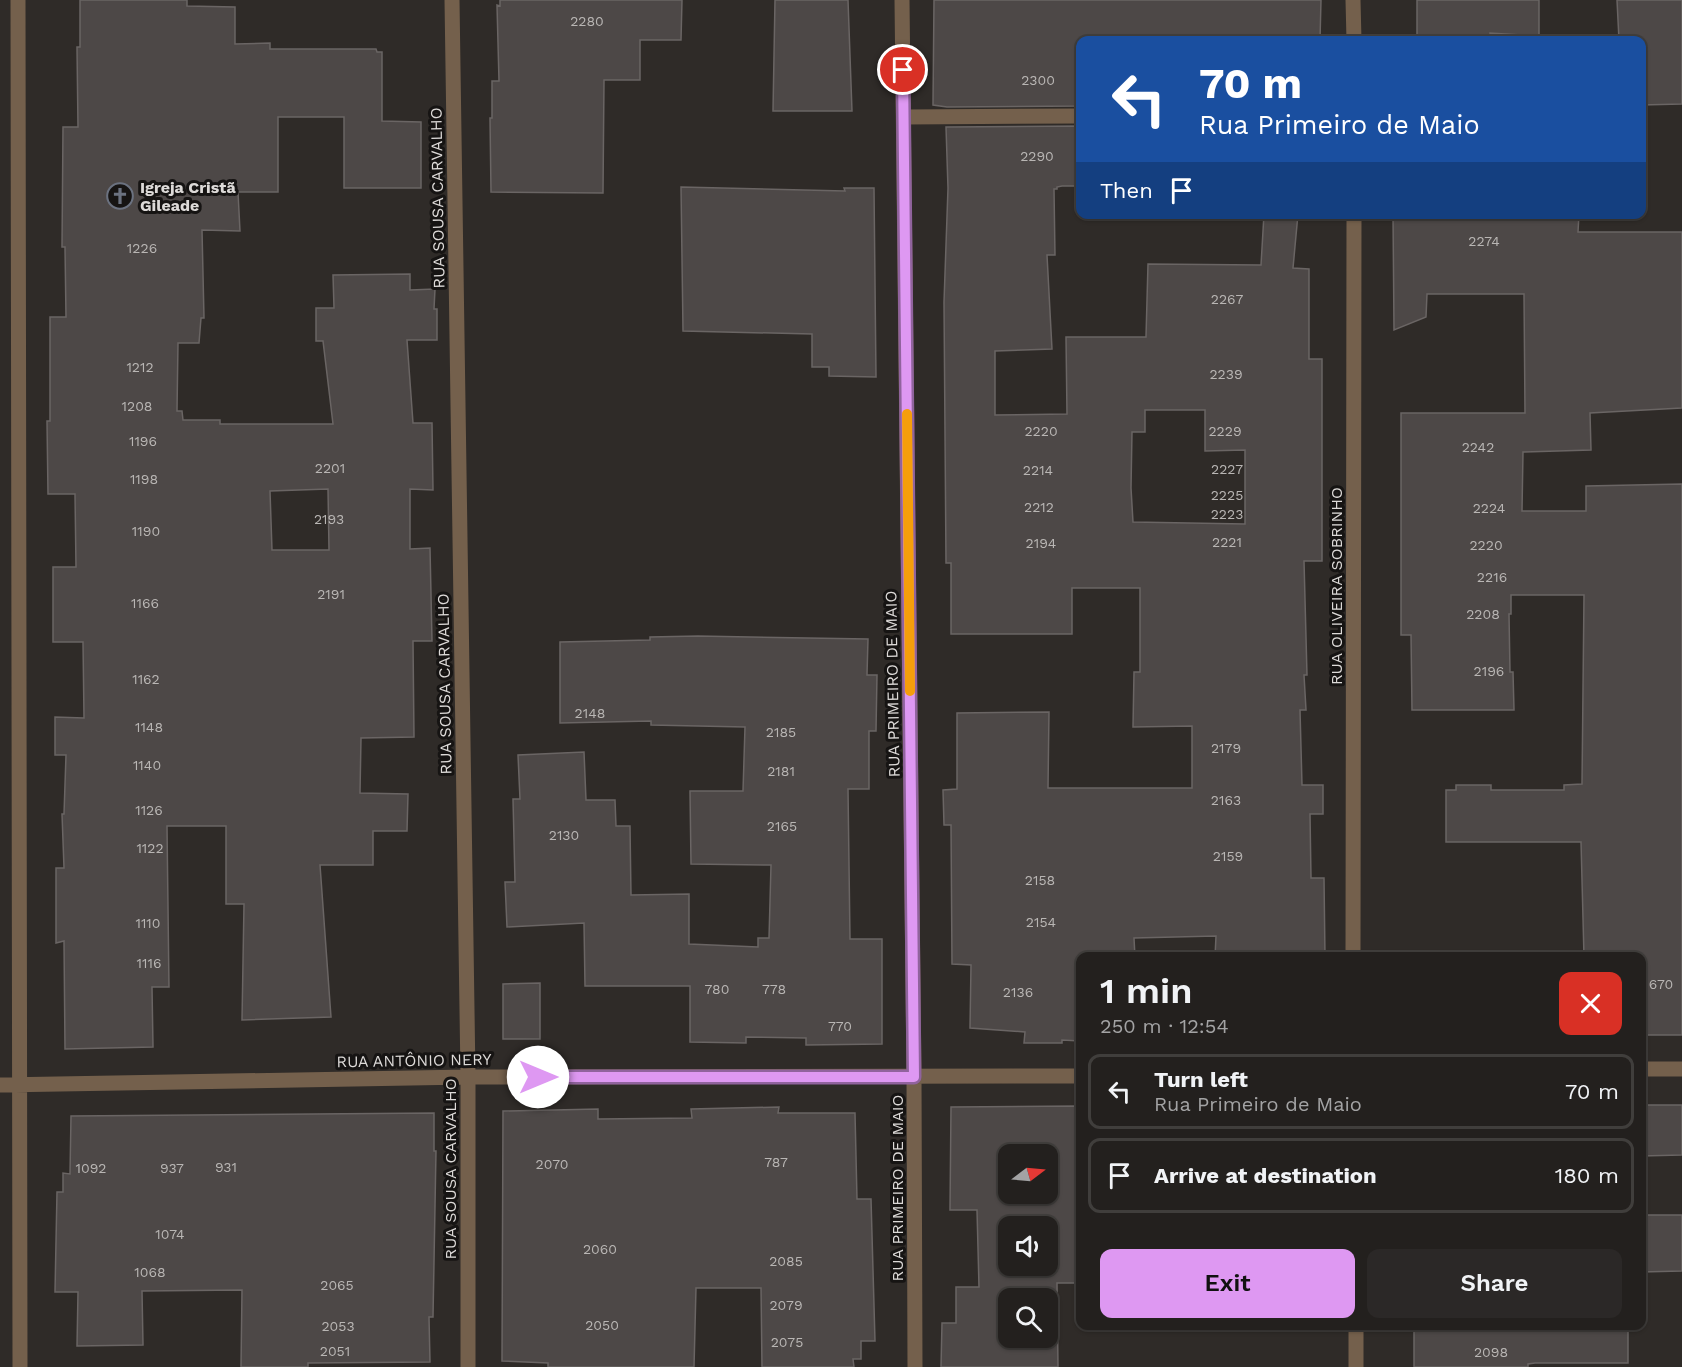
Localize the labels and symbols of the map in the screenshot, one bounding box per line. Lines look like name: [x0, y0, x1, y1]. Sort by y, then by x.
house number: 2280: [570, 13, 604, 29]
pin: [877, 44, 928, 95]
house number: 2300: [1021, 72, 1055, 88]
street label: RUA SOUSA CARVALHO: [426, 107, 449, 289]
house number: 2290: [1020, 148, 1054, 164]
place label: Igreja Cristã Gileade: [140, 178, 236, 215]
church icon: Igreja Cristã Gileade: [105, 181, 135, 211]
house number: 2274: [1468, 233, 1500, 249]
house number: 1226: [127, 240, 157, 256]
house number: 2267: [1211, 291, 1243, 307]
house number: 1212: [126, 359, 154, 375]
house number: 2239: [1209, 366, 1243, 382]
house number: 1208: [122, 398, 152, 414]
house number: 2220: [1024, 423, 1058, 439]
house number: 2229: [1208, 423, 1242, 439]
house number: 1196: [129, 433, 157, 449]
house number: 2242: [1462, 439, 1494, 455]
house number: 2201: [315, 460, 345, 476]
house number: 2227: [1211, 461, 1243, 477]
house number: 2214: [1023, 462, 1053, 478]
house number: 1198: [130, 471, 158, 487]
house number: 2225: [1211, 487, 1243, 503]
street label: RUA OLIVEIRA SOBRINHO: [1327, 487, 1346, 685]
house number: 2212: [1024, 499, 1054, 515]
house number: 2224: [1473, 500, 1505, 516]
house number: 2223: [1211, 506, 1243, 522]
house number: 2193: [314, 511, 344, 527]
house number: 1190: [132, 523, 160, 539]
house number: 2221: [1212, 534, 1242, 550]
house number: 2194: [1026, 535, 1056, 551]
house number: 2220: [1469, 537, 1503, 553]
house number: 2216: [1477, 569, 1507, 585]
house number: 2191: [317, 586, 345, 602]
street label: RUA PRIMEIRO DE MAIO: [881, 590, 904, 778]
street label: RUA SOUSA CARVALHO: [433, 593, 456, 775]
house number: 1166: [131, 595, 159, 611]
house number: 2208: [1466, 606, 1500, 622]
house number: 2196: [1474, 663, 1504, 679]
house number: 1162: [132, 671, 160, 687]
house number: 2148: [575, 705, 605, 721]
house number: 1148: [135, 719, 163, 735]
house number: 2185: [766, 724, 796, 740]
house number: 2179: [1211, 740, 1241, 756]
house number: 1140: [133, 757, 161, 773]
house number: 2181: [767, 763, 795, 779]
house number: 2163: [1211, 792, 1241, 808]
house number: 1126: [135, 802, 163, 818]
house number: 2165: [767, 818, 797, 834]
house number: 2130: [549, 827, 579, 843]
house number: 1122: [136, 840, 164, 856]
house number: 2159: [1213, 848, 1243, 864]
house number: 2158: [1025, 872, 1055, 888]
house number: 2154: [1026, 914, 1056, 930]
house number: 1110: [135, 915, 161, 931]
house number: 1116: [137, 955, 161, 971]
house number: 670: [1649, 976, 1673, 992]
house number: 780: [705, 981, 729, 997]
house number: 778: [762, 981, 786, 997]
house number: 2136: [1003, 984, 1033, 1000]
house number: 770: [828, 1018, 852, 1034]
position arrow: [506, 1045, 570, 1109]
street label: RUA ANTÔNIO NERY: [336, 1050, 492, 1071]
street label: RUA SOUSA CARVALHO: [441, 1078, 460, 1260]
street label: RUA PRIMEIRO DE MAIO: [888, 1095, 907, 1281]
north arrow: [998, 1144, 1058, 1204]
house number: 787: [764, 1154, 788, 1170]
house number: 2070: [536, 1156, 568, 1172]
house number: 931: [215, 1159, 237, 1175]
house number: 1092: [76, 1160, 106, 1176]
house number: 937: [160, 1160, 184, 1176]
house number: 1074: [155, 1226, 185, 1242]
house number: 2060: [583, 1241, 617, 1257]
house number: 2085: [769, 1253, 803, 1269]
house number: 1068: [134, 1264, 166, 1280]
house number: 2065: [320, 1277, 354, 1293]
house number: 2079: [769, 1297, 803, 1313]
house number: 2050: [585, 1317, 619, 1333]
house number: 2053: [321, 1318, 355, 1334]
house number: 2075: [771, 1334, 803, 1350]
house number: 2051: [320, 1343, 350, 1359]
house number: 2098: [1474, 1344, 1508, 1360]

